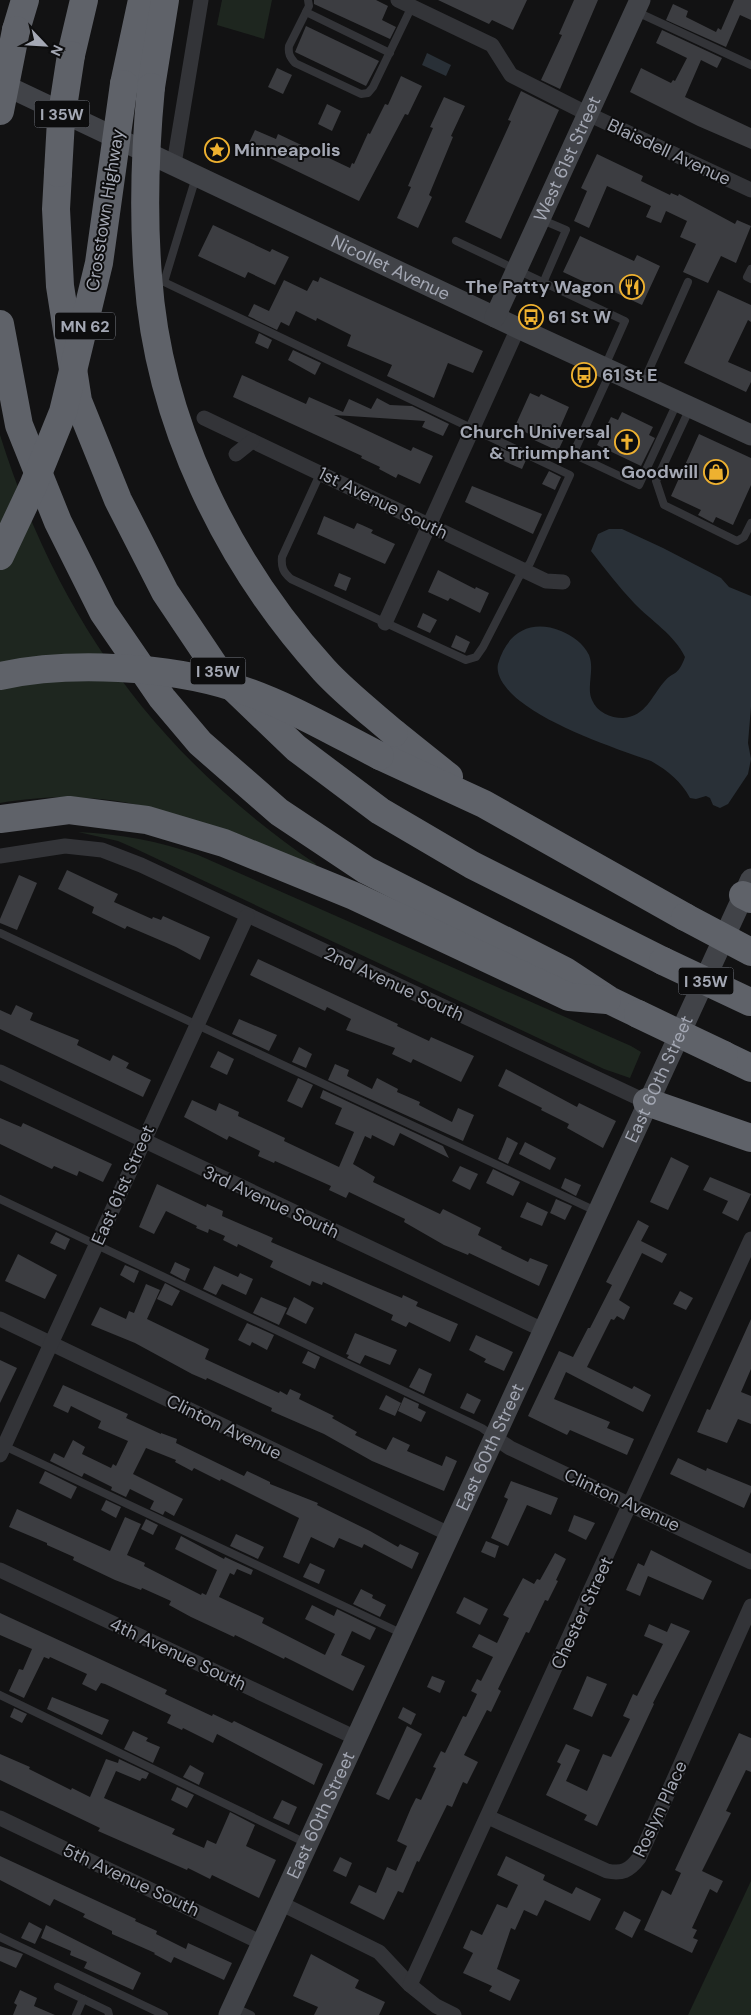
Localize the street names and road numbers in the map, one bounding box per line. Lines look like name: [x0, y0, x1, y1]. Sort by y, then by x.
street label: West 61st Street: [528, 92, 607, 225]
road number: I 35W: [34, 100, 90, 128]
street label: Blaisdell Avenue: [603, 113, 735, 191]
street label: Crosstown Highway: [80, 127, 130, 293]
street label: Nicollet Avenue: [327, 229, 454, 306]
road number: MN 62: [55, 312, 115, 340]
street label: 1st Avenue South: [314, 461, 452, 545]
road number: I 35W: [190, 658, 246, 684]
street label: 2nd Avenue South: [320, 941, 468, 1027]
road number: I 35W: [678, 968, 734, 994]
street label: East 60th Street: [619, 1012, 699, 1147]
street label: East 61st Street: [86, 1121, 160, 1249]
street label: 3rd Avenue South: [199, 1160, 343, 1244]
street label: East 60th Street: [450, 1380, 530, 1515]
street label: Clinton Avenue: [162, 1389, 286, 1465]
street label: Clinton Avenue: [560, 1463, 684, 1537]
street label: Chester Street: [545, 1553, 619, 1673]
street label: 4th Avenue South: [106, 1612, 250, 1696]
street label: East 60th Street: [281, 1748, 360, 1883]
street label: Roslyn Place: [627, 1757, 693, 1861]
street label: 5th Avenue South: [59, 1838, 203, 1922]

